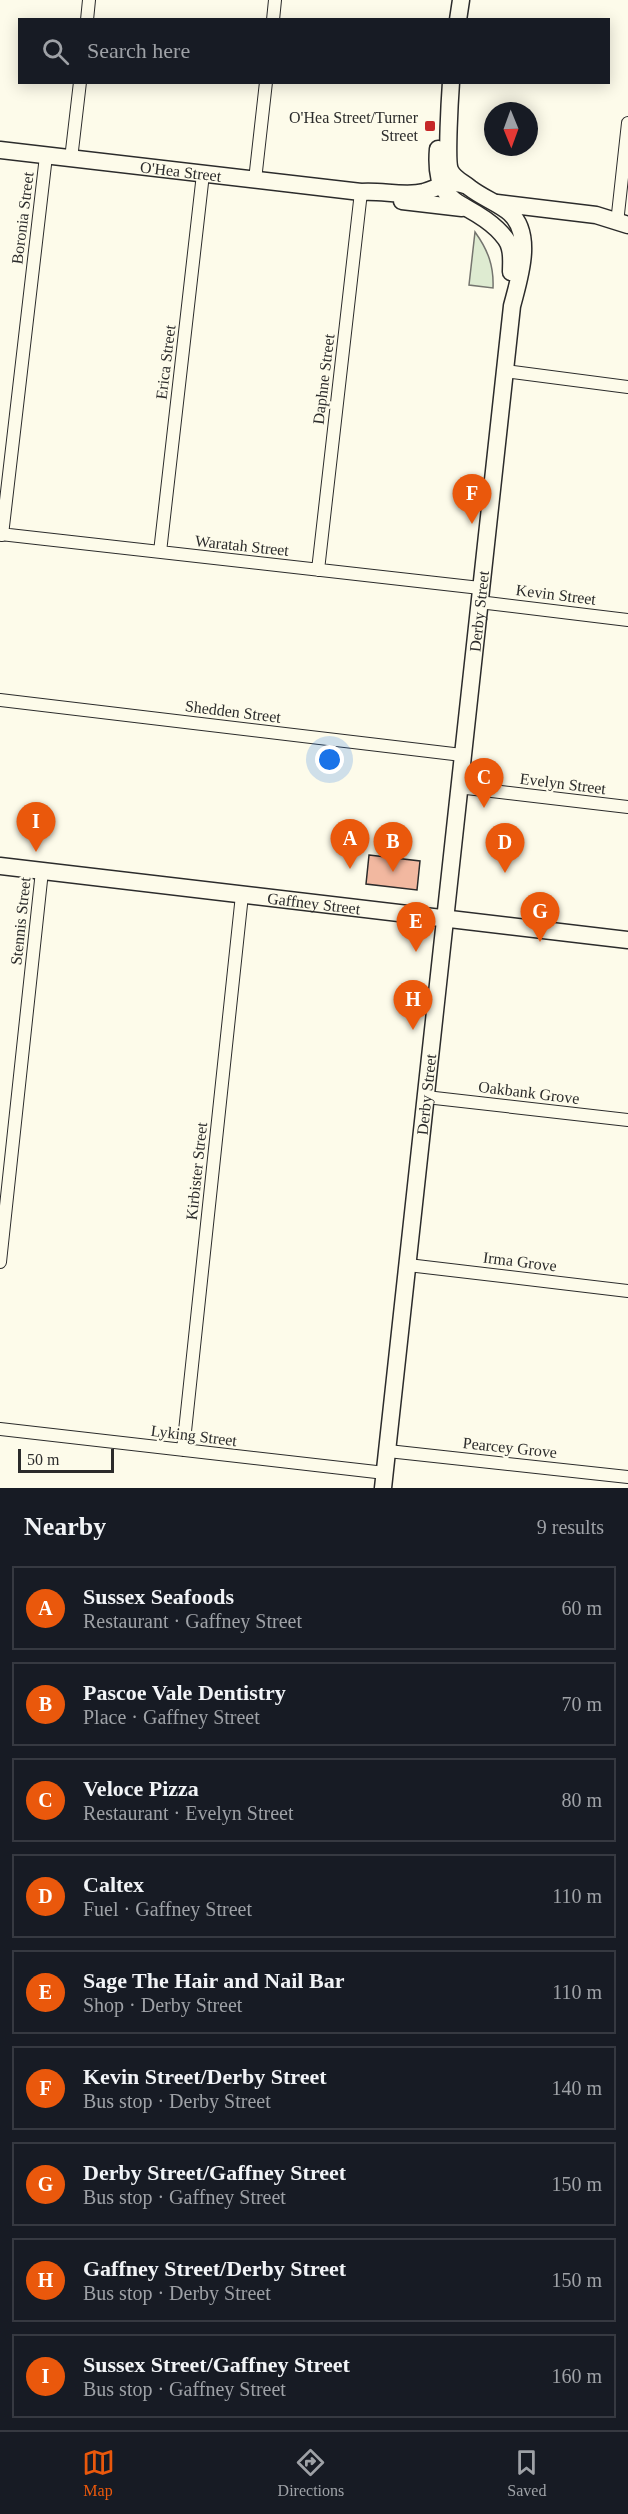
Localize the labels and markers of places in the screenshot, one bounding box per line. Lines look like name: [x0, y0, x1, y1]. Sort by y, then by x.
place label: O'Hea Street/Turner Street: [289, 109, 419, 144]
marker: O'Hea Street/Turner Street: [423, 119, 437, 133]
pin: F: [452, 474, 492, 524]
pin: C: [464, 758, 504, 808]
pin: I: [16, 802, 56, 852]
pin: A: [330, 820, 370, 869]
pin: B: [374, 822, 412, 872]
pin: D: [486, 824, 524, 873]
pin: G: [520, 892, 560, 942]
pin: E: [396, 902, 436, 952]
pin: H: [394, 980, 432, 1030]

